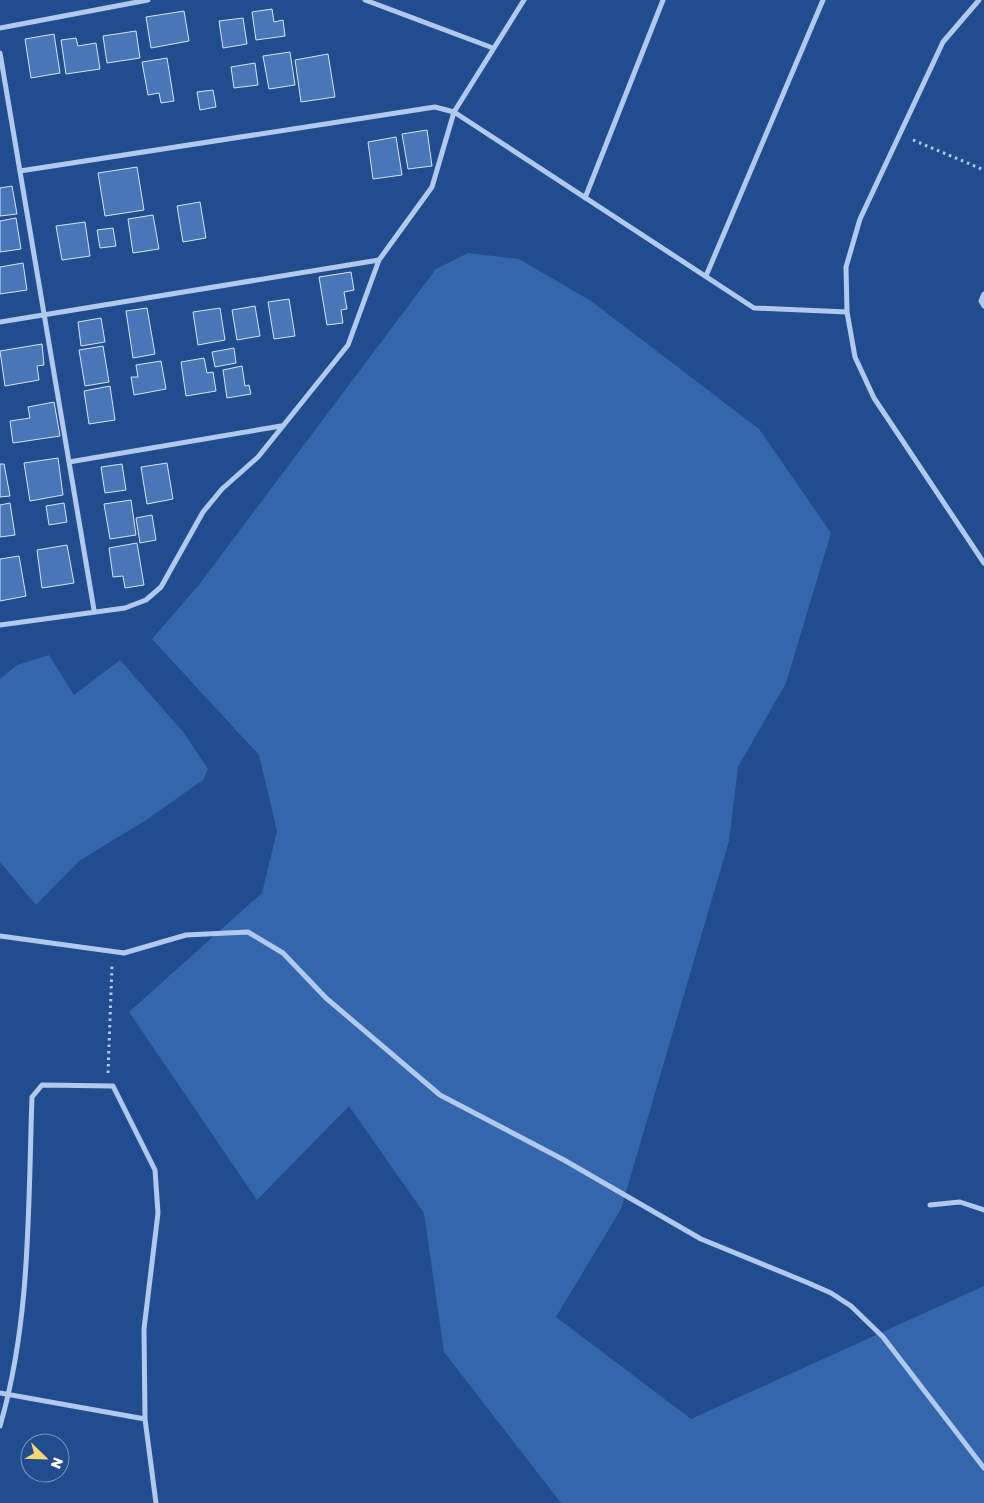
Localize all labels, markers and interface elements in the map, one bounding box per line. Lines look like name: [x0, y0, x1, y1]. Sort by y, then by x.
north arrow: [20, 1433, 70, 1483]
text: N: [48, 1455, 67, 1471]

